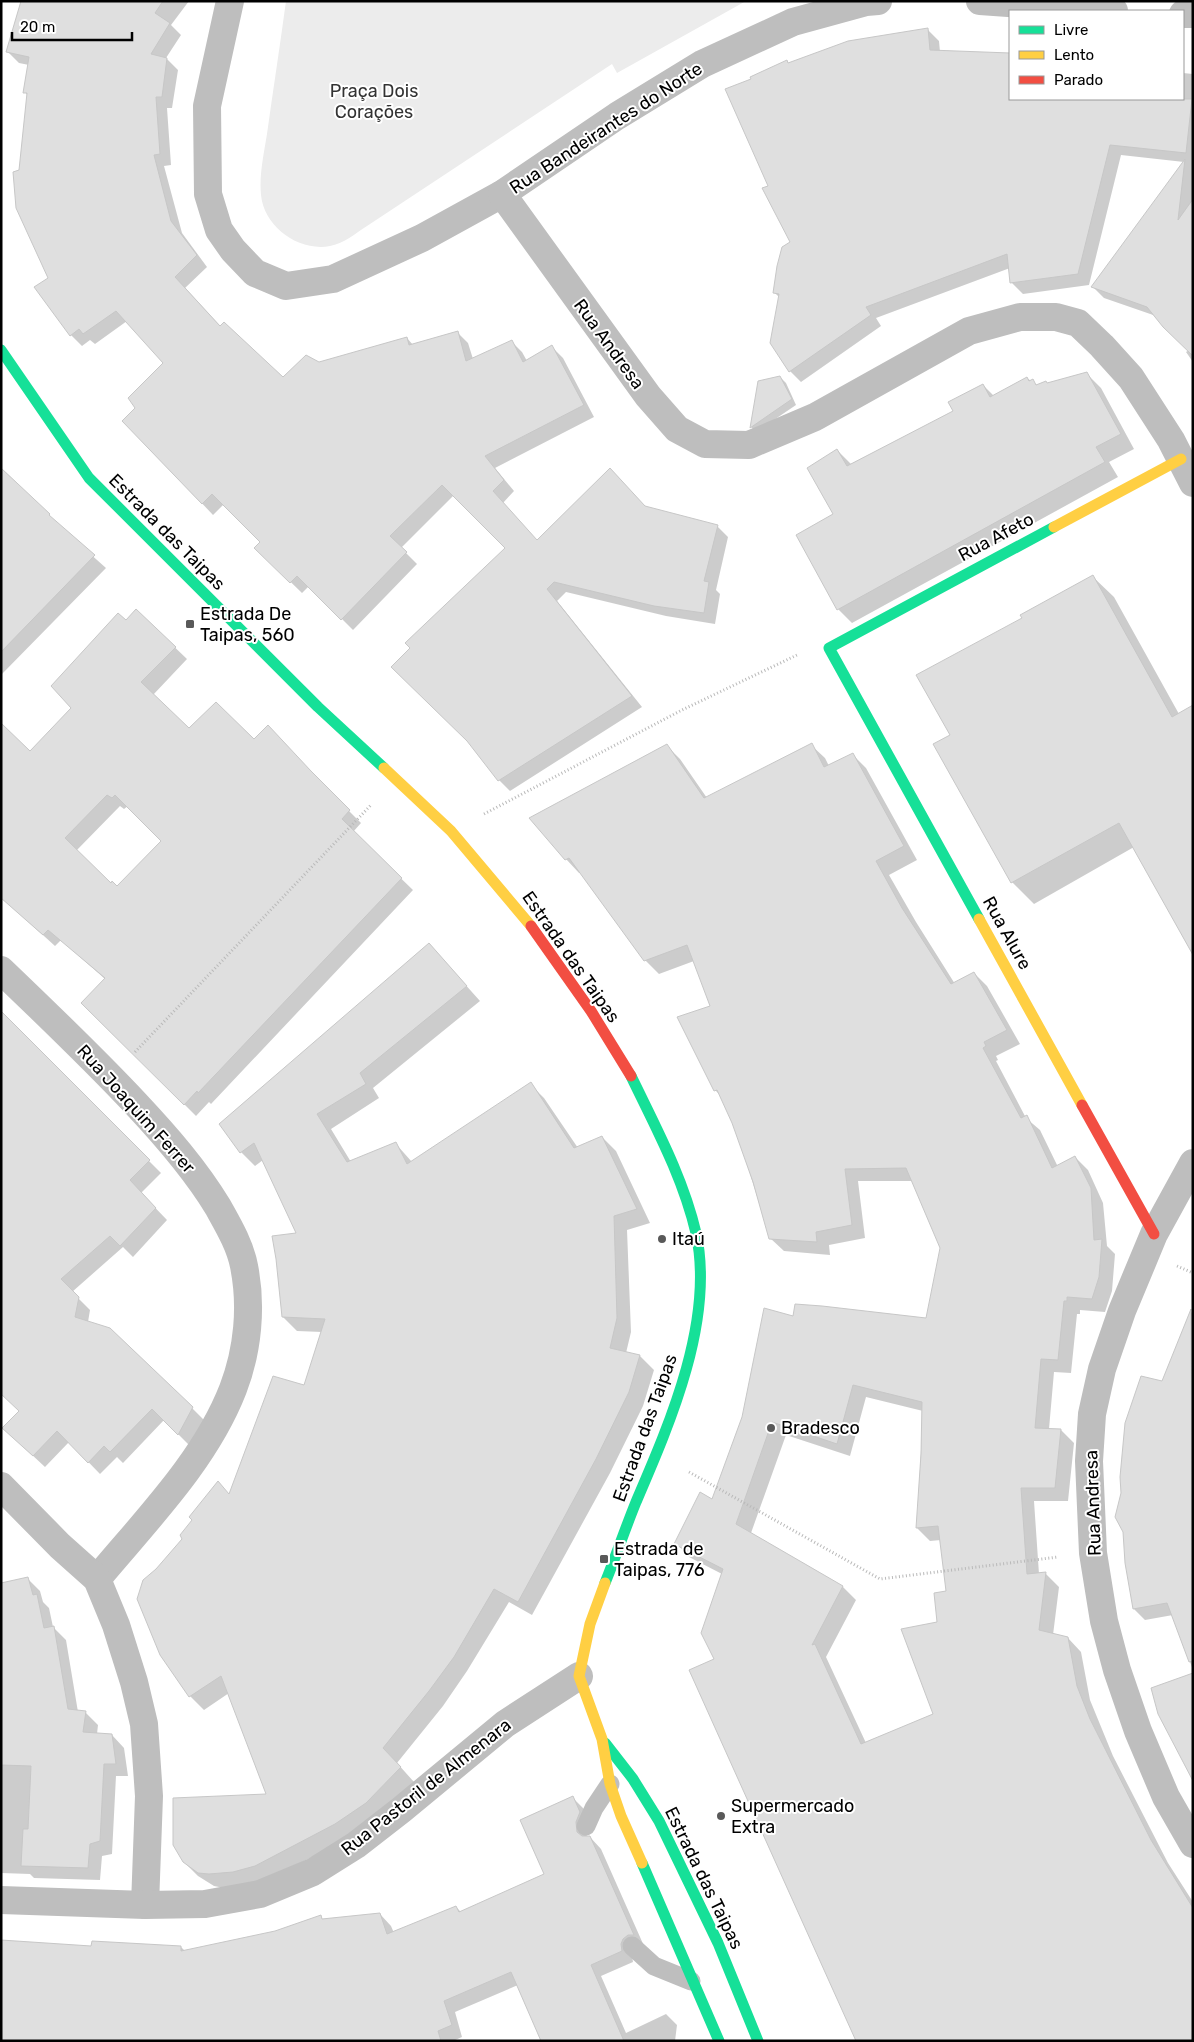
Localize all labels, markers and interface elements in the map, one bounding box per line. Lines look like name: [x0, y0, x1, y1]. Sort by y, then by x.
scale bar: [12, 10, 132, 42]
legend: [1009, 10, 1184, 100]
text: 20 m: [20, 18, 55, 36]
text: Livre: [1054, 21, 1088, 39]
text: Lento: [1054, 46, 1094, 64]
street label: Rua Bandeirantes do Norte: [506, 57, 706, 199]
text: Parado: [1054, 71, 1103, 89]
park label: Praça Dois Corações: [330, 80, 418, 123]
street label: Rua Andresa: [569, 295, 649, 393]
street label: Estrada das Taipas: [104, 469, 230, 595]
street label: Rua Afeto: [954, 508, 1038, 566]
place label: Estrada De Taipas, 560: [200, 603, 295, 646]
marker: Estrada De Taipas, 560: [184, 618, 196, 630]
street label: Estrada das Taipas: [517, 887, 625, 1027]
street label: Rua Alure: [978, 892, 1036, 974]
street label: Rua Joaquim Ferrer: [72, 1040, 200, 1178]
place label: Itaú: [672, 1228, 705, 1250]
marker: Itaú: [656, 1233, 668, 1245]
street label: Estrada das Taipas: [608, 1351, 682, 1505]
place label: Bradesco: [781, 1417, 860, 1439]
marker: Bradesco: [765, 1422, 777, 1434]
street label: Rua Andresa: [1080, 1450, 1106, 1556]
place label: Estrada de Taipas, 776: [614, 1538, 705, 1581]
marker: Estrada de Taipas, 776: [598, 1553, 610, 1565]
street label: Rua Pastoril de Almenara: [337, 1714, 515, 1860]
place label: Supermercado Extra: [731, 1795, 854, 1838]
street label: Estrada das Taipas: [660, 1803, 748, 1953]
marker: Supermercado Extra: [715, 1810, 727, 1822]

